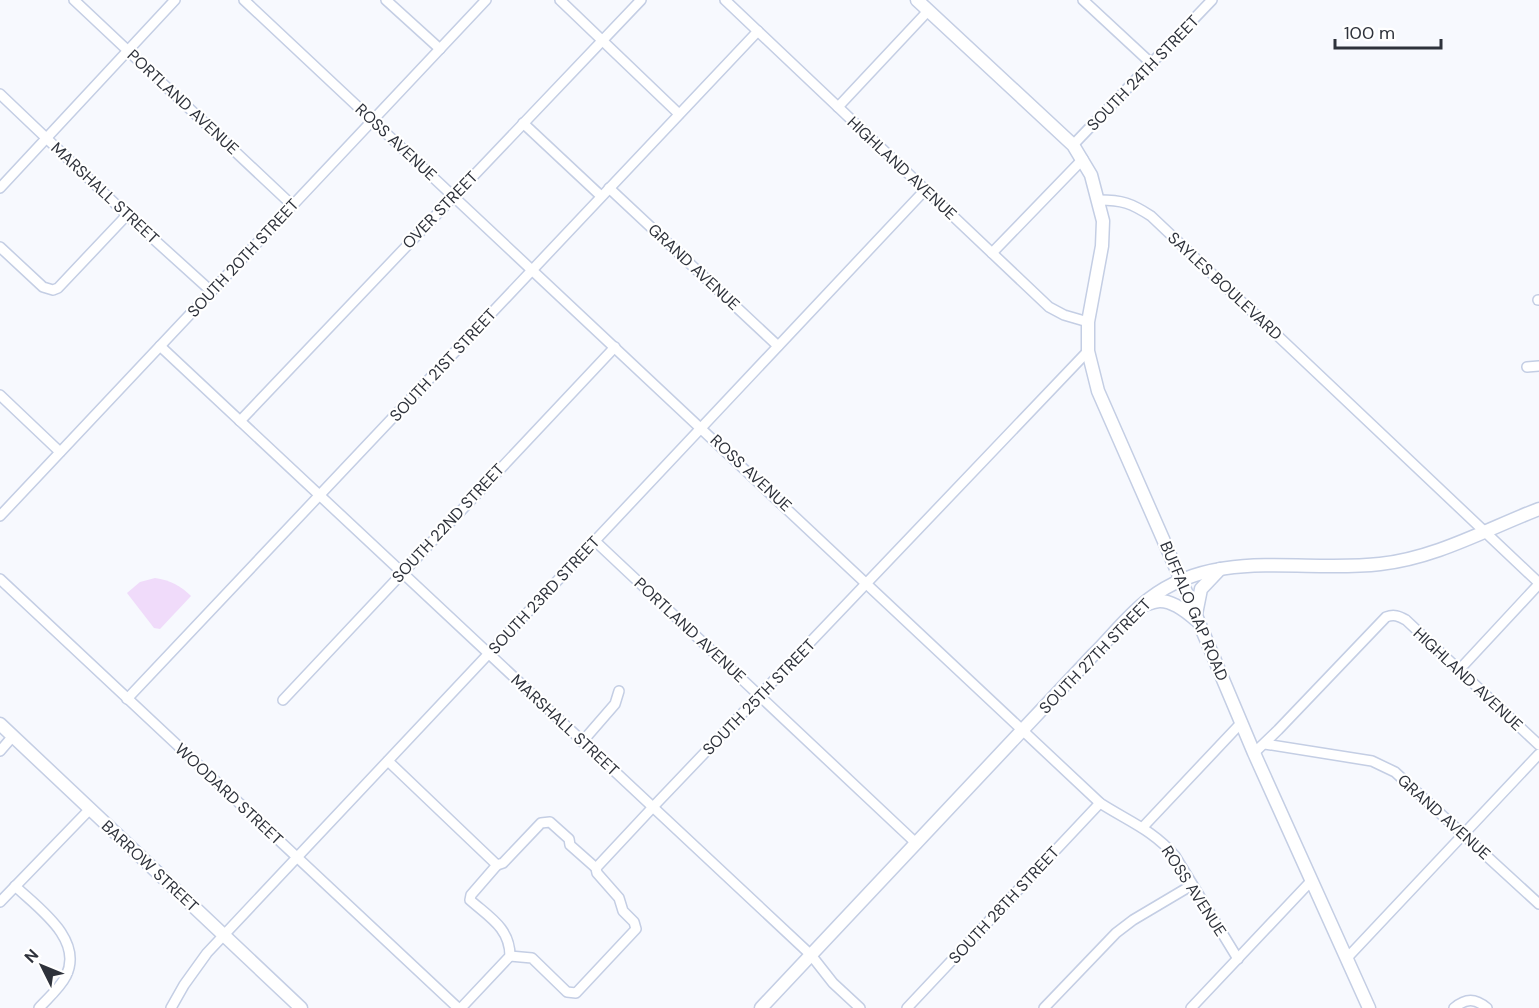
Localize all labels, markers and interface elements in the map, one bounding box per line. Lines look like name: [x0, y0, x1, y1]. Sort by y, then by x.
street label: SOUTH 24TH STREET: [1082, 11, 1204, 135]
scale bar: [1335, 12, 1442, 50]
text: 100 m: [1344, 21, 1395, 45]
street label: PORTLAND AVENUE: [123, 45, 243, 159]
street label: ROSS AVENUE: [351, 99, 441, 185]
street label: HIGHLAND AVENUE: [843, 112, 961, 224]
street label: MARSHALL STREET: [47, 138, 163, 248]
street label: OVER STREET: [398, 167, 482, 253]
street label: SOUTH 20TH STREET: [183, 194, 303, 322]
street label: GRAND AVENUE: [644, 219, 744, 315]
street label: SAYLES BOULEVARD: [1163, 227, 1287, 345]
street label: SOUTH 21ST STREET: [385, 304, 501, 426]
street label: ROSS AVENUE: [706, 430, 796, 516]
street label: SOUTH 22ND STREET: [387, 459, 509, 587]
street label: SOUTH 23RD STREET: [484, 531, 604, 659]
street label: BUFFALO GAP ROAD: [1155, 538, 1233, 684]
street label: PORTLAND AVENUE: [630, 573, 750, 687]
street label: SOUTH 27TH STREET: [1035, 594, 1156, 718]
street label: HIGHLAND AVENUE: [1409, 623, 1527, 735]
street label: SOUTH 25TH STREET: [698, 634, 820, 760]
street label: MARSHALL STREET: [507, 670, 623, 780]
street label: WOODARD STREET: [171, 739, 287, 849]
street label: GRAND AVENUE: [1393, 770, 1495, 864]
street label: BARROW STREET: [97, 816, 203, 916]
street label: SOUTH 28TH STREET: [944, 842, 1064, 968]
street label: ROSS AVENUE: [1157, 842, 1231, 940]
north arrow: [12, 936, 72, 996]
text: N: [20, 945, 43, 968]

